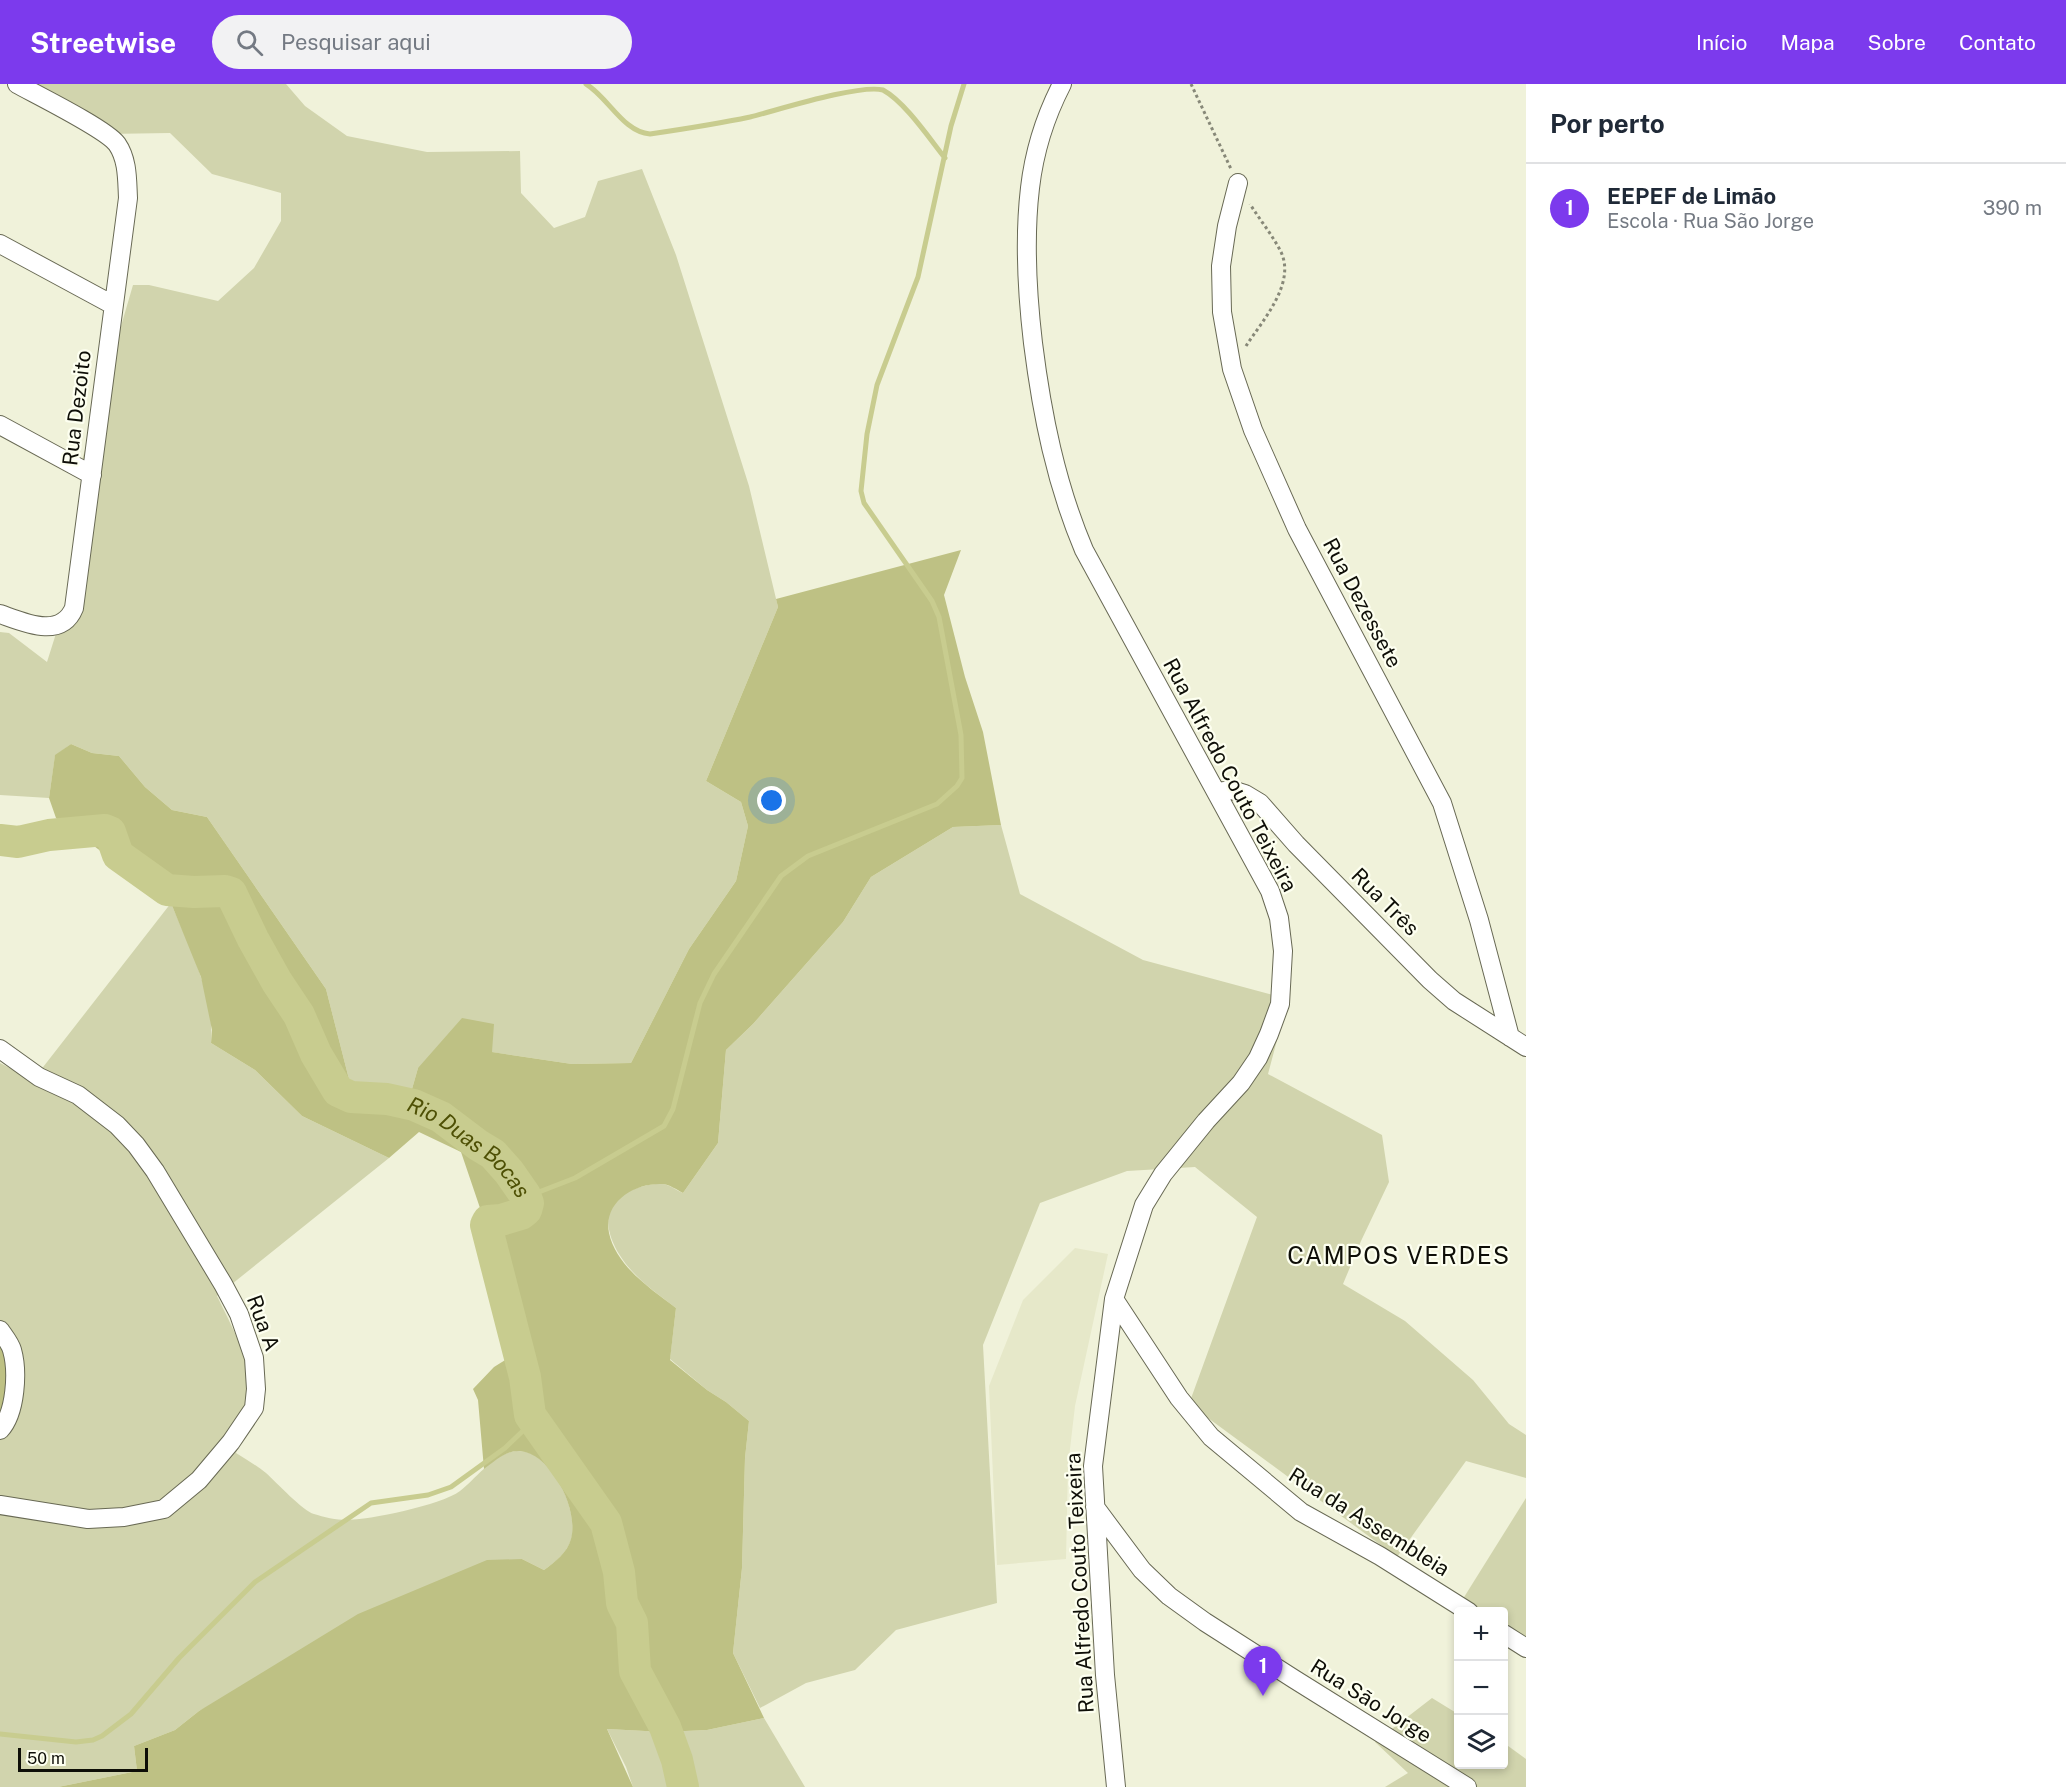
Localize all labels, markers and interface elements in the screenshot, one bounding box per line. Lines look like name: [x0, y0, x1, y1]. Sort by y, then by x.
search box: [212, 15, 632, 69]
text: Streetwise: [30, 26, 176, 59]
icon: search: [233, 26, 266, 59]
text: Pesquisar aqui: [281, 29, 431, 55]
text: Início: [1696, 30, 1747, 55]
text: Mapa: [1780, 30, 1835, 55]
text: Sobre: [1868, 30, 1926, 55]
text: Contato: [1959, 30, 2036, 55]
text: Por perto: [1550, 108, 1665, 139]
text: EEPEF de Limão: [1607, 183, 1776, 209]
text: 1: [1565, 196, 1574, 220]
text: 390 m: [1983, 196, 2042, 220]
text: Escola · Rua São Jorge: [1607, 209, 1814, 233]
street label: Rua Dezoito: [57, 349, 96, 467]
street label: Rua Dezessete: [1318, 534, 1407, 672]
street label: Rua Alfredo Couto Teixeira: [1158, 654, 1303, 896]
your location: [757, 786, 786, 815]
street label: Rua Três: [1346, 863, 1424, 941]
water label: Rio Duas Bocas: [404, 1091, 536, 1203]
district label: CAMPOS VERDES: [1287, 1241, 1511, 1269]
street label: Rua A: [242, 1291, 285, 1354]
street label: Rua Alfredo Couto Teixeira: [1060, 1452, 1099, 1714]
street label: Rua da Assembleia: [1284, 1462, 1454, 1581]
map controls: [1454, 1607, 1508, 1769]
button: +: [1454, 1607, 1508, 1661]
pin: 1: [1244, 1646, 1282, 1696]
street label: Rua São Jorge: [1306, 1653, 1436, 1748]
button: −: [1454, 1661, 1508, 1715]
button: layers: [1454, 1715, 1508, 1769]
scale bar: [18, 1745, 148, 1772]
text: 50 m: [27, 1749, 65, 1768]

